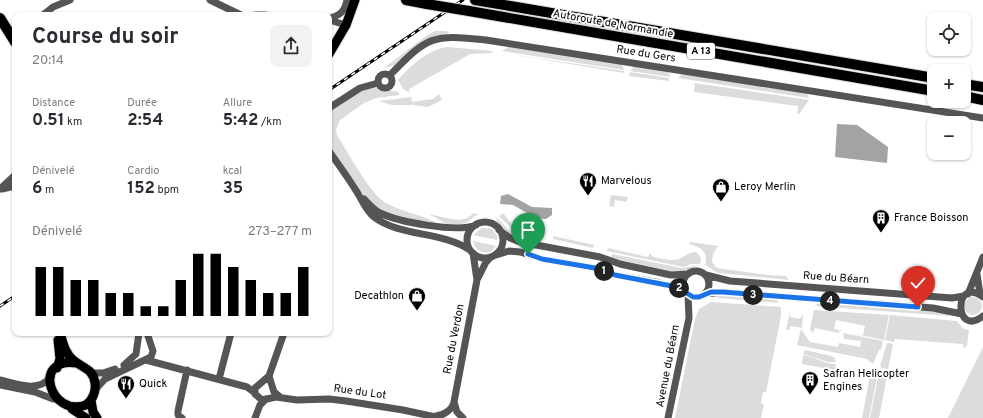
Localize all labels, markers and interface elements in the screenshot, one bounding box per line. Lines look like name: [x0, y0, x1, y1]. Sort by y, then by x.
street label: Autoroute de Normandie: [552, 7, 674, 41]
map controls: [927, 12, 971, 160]
button: locate: [927, 12, 971, 56]
text: Course du soir: [32, 24, 179, 51]
button: share: [270, 25, 312, 67]
street label: Rue du Gers: [615, 42, 677, 66]
road number: A 13: [687, 43, 715, 59]
text: 20:14: [32, 53, 64, 69]
button: +: [927, 64, 971, 108]
text: Distance: [32, 96, 75, 110]
text: Durée: [127, 96, 157, 110]
text: Allure: [223, 96, 252, 110]
text: 0.51: [32, 110, 65, 132]
text: 2:54: [127, 110, 164, 132]
text: 5:42: [223, 110, 259, 132]
text: km: [65, 115, 82, 129]
text: /km: [259, 115, 282, 129]
button: −: [927, 116, 971, 160]
text: Dénivelé: [32, 164, 75, 178]
text: Cardio: [127, 164, 160, 178]
text: kcal: [223, 164, 242, 178]
restaurant icon: Marvelous: [578, 171, 598, 196]
place label: Marvelous: [601, 174, 652, 188]
shop icon: Leroy Merlin: [711, 177, 731, 202]
text: 6: [32, 178, 42, 200]
text: 152: [127, 178, 155, 200]
text: 35: [223, 178, 243, 200]
place label: Leroy Merlin: [734, 180, 796, 194]
text: m: [42, 183, 54, 197]
text: bpm: [155, 183, 179, 197]
building icon: France Boisson: [871, 208, 891, 233]
place label: France Boisson: [894, 211, 969, 225]
pin: [511, 213, 545, 254]
icon: arrive: [517, 219, 539, 241]
text: Dénivelé: [32, 224, 82, 240]
text: 273–277 m: [248, 224, 312, 240]
pin: 1: [594, 261, 614, 281]
text: 1: [602, 264, 606, 278]
pin: [901, 266, 935, 307]
street label: Rue du Béarn: [802, 269, 870, 287]
icon: check: [907, 272, 929, 294]
pin: 2: [669, 278, 689, 298]
text: 2: [676, 281, 682, 295]
pin: 3: [743, 285, 763, 305]
shop icon: Decathlon: [407, 286, 427, 311]
text: 3: [750, 288, 756, 302]
place label: Decathlon: [354, 289, 404, 303]
pin: 4: [820, 291, 840, 311]
text: 4: [826, 294, 834, 308]
street label: Rue du Verdon: [440, 303, 468, 375]
street label: Avenue du Béarn: [653, 323, 683, 409]
place label: Safran Helicopter Engines: [823, 367, 910, 394]
building icon: Safran Helicopter Engines: [800, 370, 820, 395]
restaurant icon: Quick: [116, 374, 136, 399]
place label: Quick: [139, 377, 168, 391]
street label: Rue du Lot: [333, 381, 387, 403]

